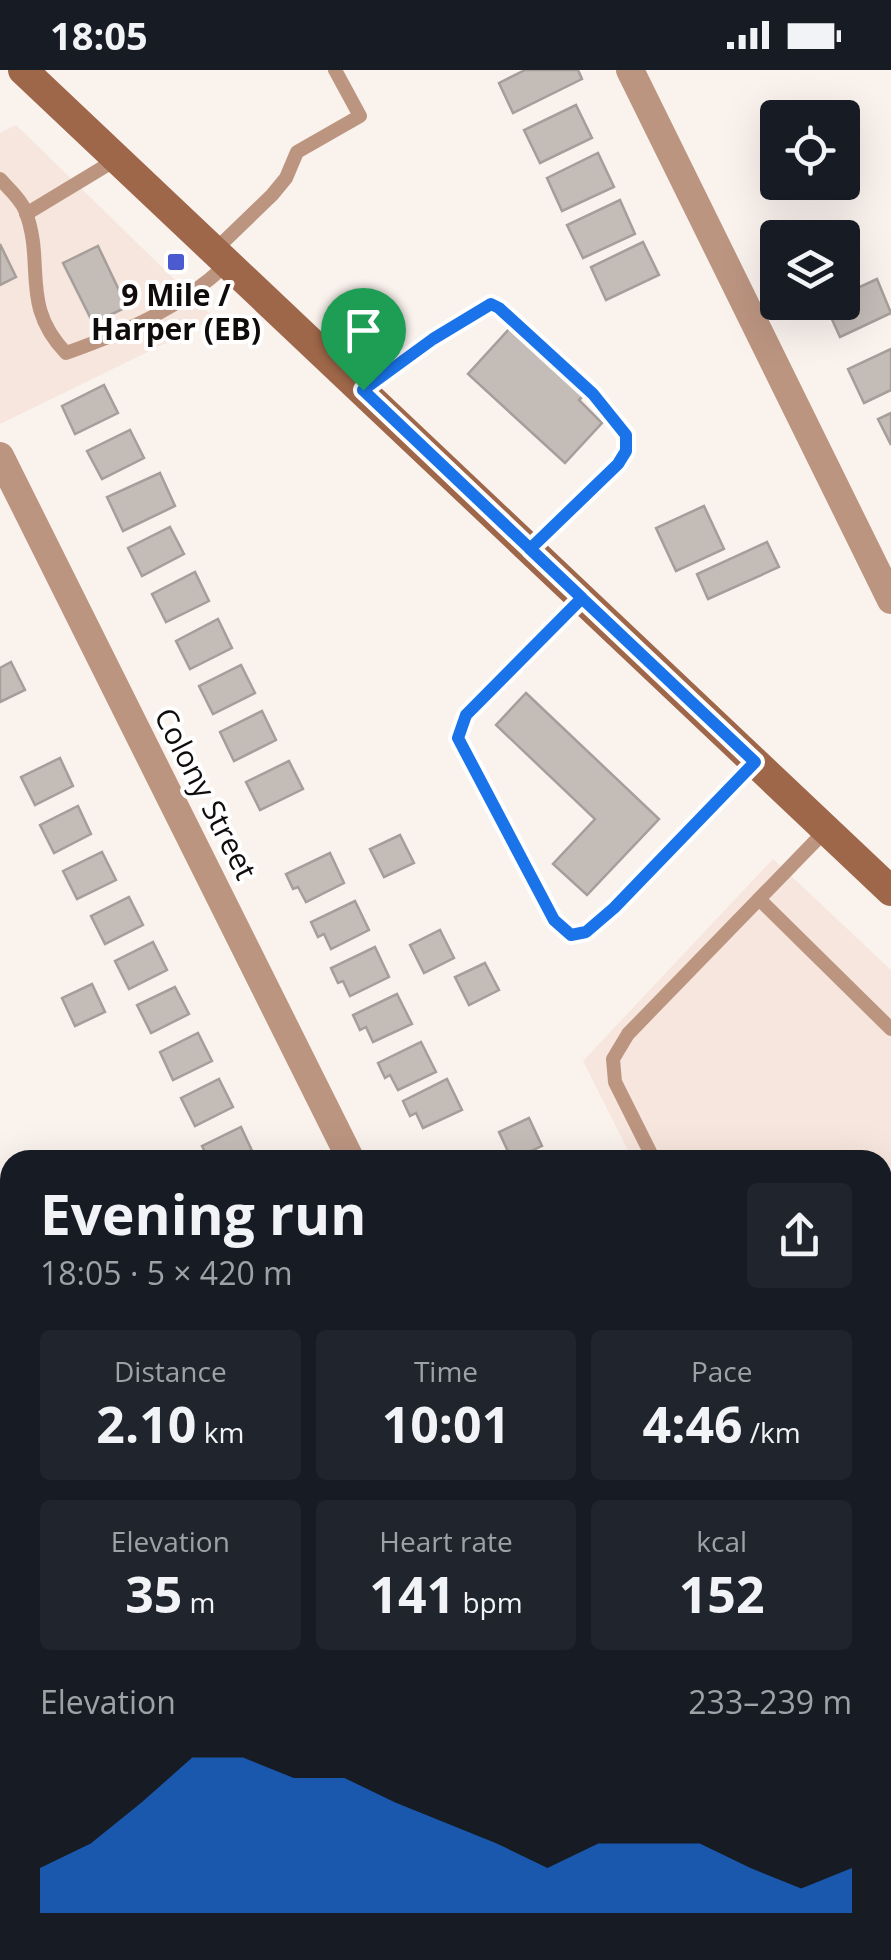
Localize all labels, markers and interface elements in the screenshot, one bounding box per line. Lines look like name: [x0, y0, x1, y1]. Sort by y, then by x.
text: 18:05: [50, 9, 148, 61]
map controls: [760, 100, 860, 320]
button: locate: [760, 100, 860, 200]
button: layers: [760, 220, 860, 320]
marker: 9 Mile / Harper (EB): [165, 251, 187, 273]
place label: 9 Mile / Harper (EB): [91, 274, 261, 349]
pin: [321, 288, 406, 391]
icon: arrive: [336, 303, 391, 358]
street label: Colony Street: [145, 700, 267, 886]
text: Evening run: [40, 1176, 366, 1251]
button: share: [747, 1183, 852, 1288]
text: 18:05 · 5 × 420 m: [40, 1251, 293, 1294]
text: Distance: [114, 1352, 227, 1390]
text: Time: [414, 1352, 478, 1390]
text: Pace: [691, 1352, 752, 1390]
text: 2.10: [96, 1390, 196, 1458]
text: 10:01: [382, 1390, 510, 1458]
text: 4:46: [643, 1390, 743, 1458]
text: km: [196, 1413, 244, 1451]
text: /km: [743, 1413, 801, 1451]
text: Elevation: [111, 1522, 230, 1560]
text: Heart rate: [379, 1522, 513, 1560]
text: kcal: [696, 1522, 747, 1560]
text: 35: [125, 1560, 182, 1628]
text: 141: [369, 1560, 455, 1628]
text: 152: [679, 1560, 765, 1628]
text: m: [182, 1583, 216, 1621]
text: bpm: [455, 1583, 523, 1621]
text: Elevation: [40, 1680, 176, 1723]
text: 233–239 m: [688, 1680, 852, 1723]

